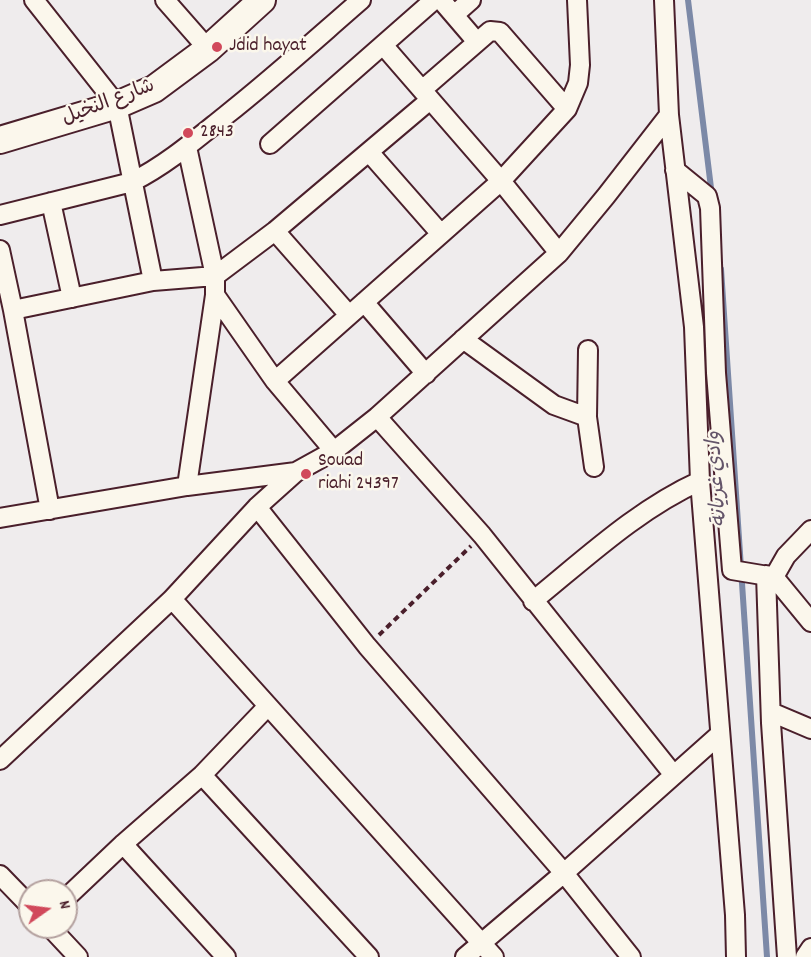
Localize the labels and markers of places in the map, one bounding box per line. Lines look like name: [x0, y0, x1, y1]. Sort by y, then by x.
place label: Jdid hayat: [229, 35, 307, 59]
marker: Jdid hayat: [210, 40, 224, 54]
place label: 2843: [200, 121, 234, 145]
marker: 2843: [181, 126, 195, 140]
place label: Souad riahi 24397: [318, 450, 399, 497]
marker: Souad riahi 24397: [299, 467, 313, 481]

